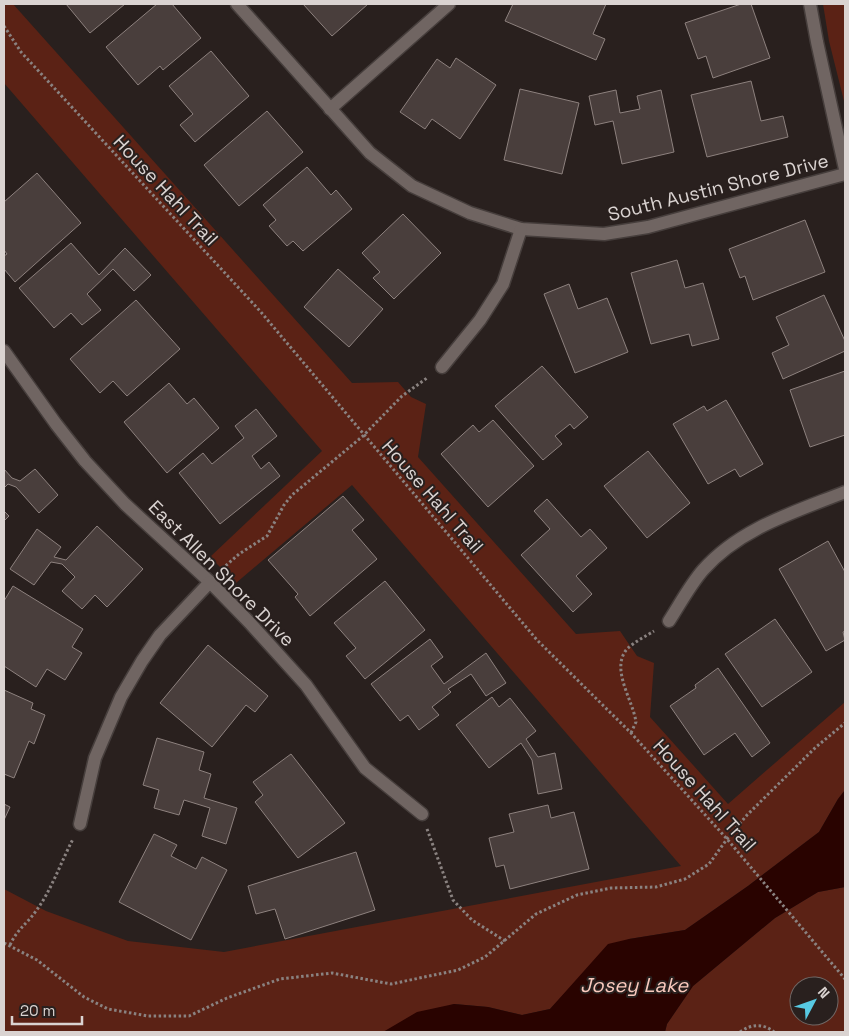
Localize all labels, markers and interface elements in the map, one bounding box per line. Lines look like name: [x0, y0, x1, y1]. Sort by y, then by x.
street label: House Hahl Trail: [108, 130, 223, 251]
street label: South Austin Shore Drive: [605, 148, 831, 227]
street label: House Hahl Trail: [376, 434, 489, 558]
street label: East Allen Shore Drive: [143, 495, 300, 652]
street label: House Hahl Trail: [648, 734, 762, 857]
water label: Josey Lake: [580, 972, 689, 998]
north arrow: [789, 976, 839, 1026]
text: N: [814, 983, 834, 1002]
scale bar: [12, 994, 82, 1026]
text: 20 m: [20, 1001, 55, 1020]

